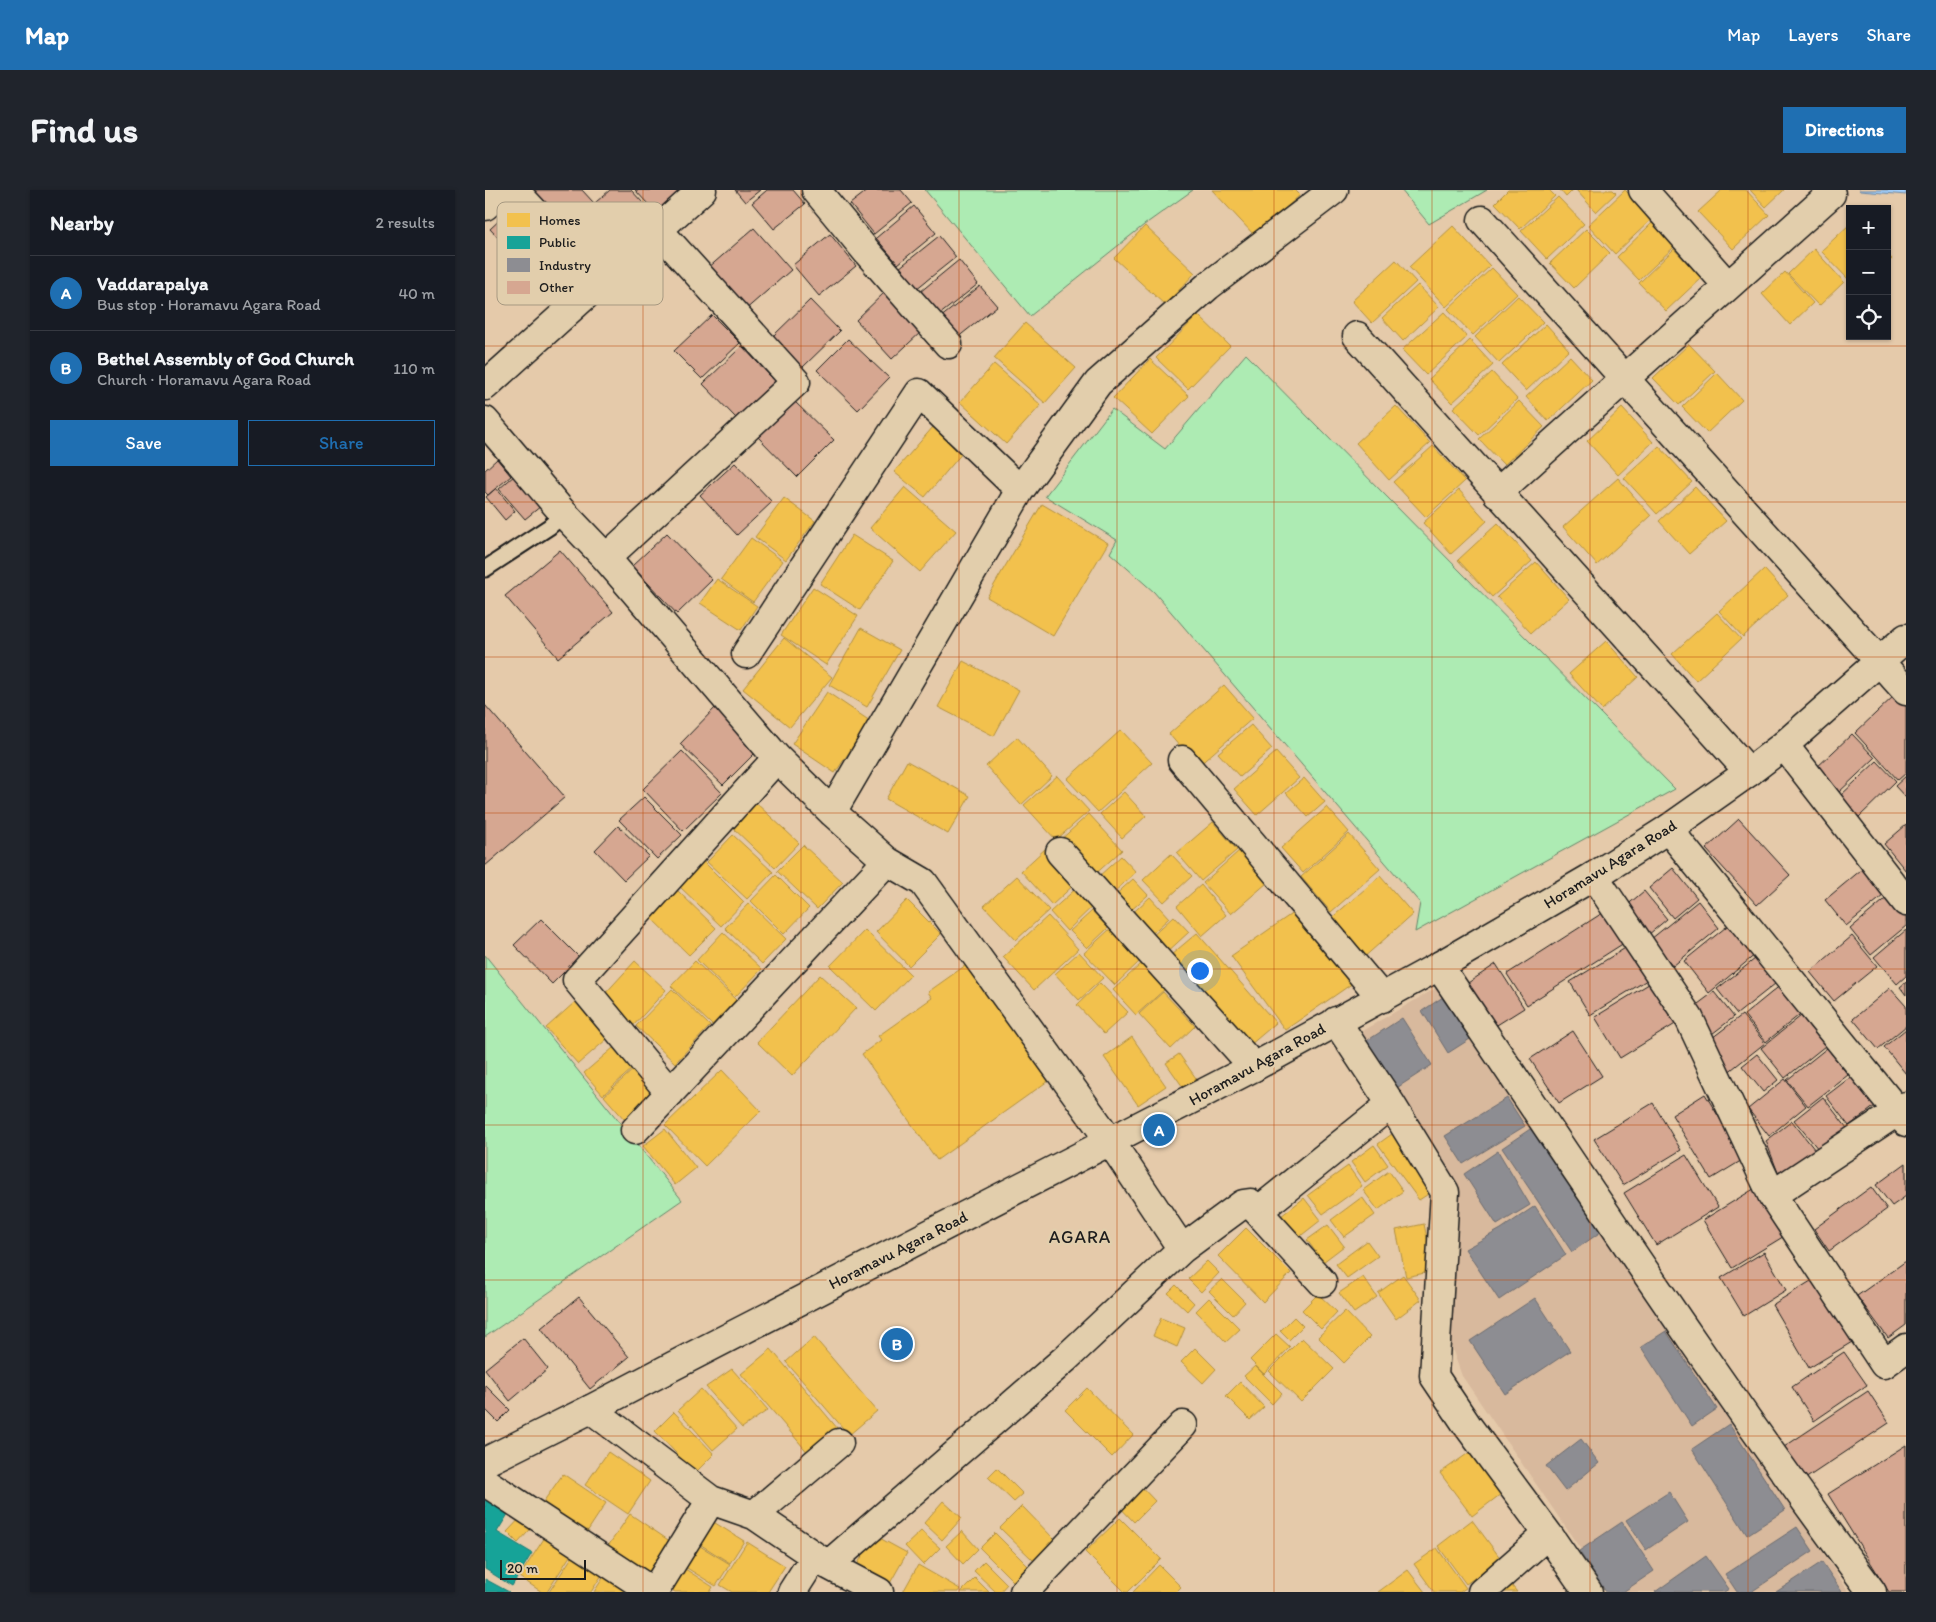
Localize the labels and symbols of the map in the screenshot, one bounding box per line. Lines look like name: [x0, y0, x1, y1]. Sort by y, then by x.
legend: [497, 202, 663, 305]
text: Homes: [539, 212, 581, 229]
text: Public: [539, 234, 577, 251]
text: Industry: [539, 257, 591, 274]
text: Other: [539, 279, 574, 296]
street label: Horamavu Agara Road: [1540, 815, 1680, 913]
your location: [1187, 958, 1213, 984]
street label: Horamavu Agara Road: [1185, 1018, 1329, 1109]
pin: A: [1143, 1111, 1175, 1149]
street label: Horamavu Agara Road: [825, 1207, 971, 1293]
district label: AGARA: [1049, 1226, 1111, 1248]
pin: B: [881, 1325, 913, 1363]
scale bar: [500, 1557, 586, 1580]

